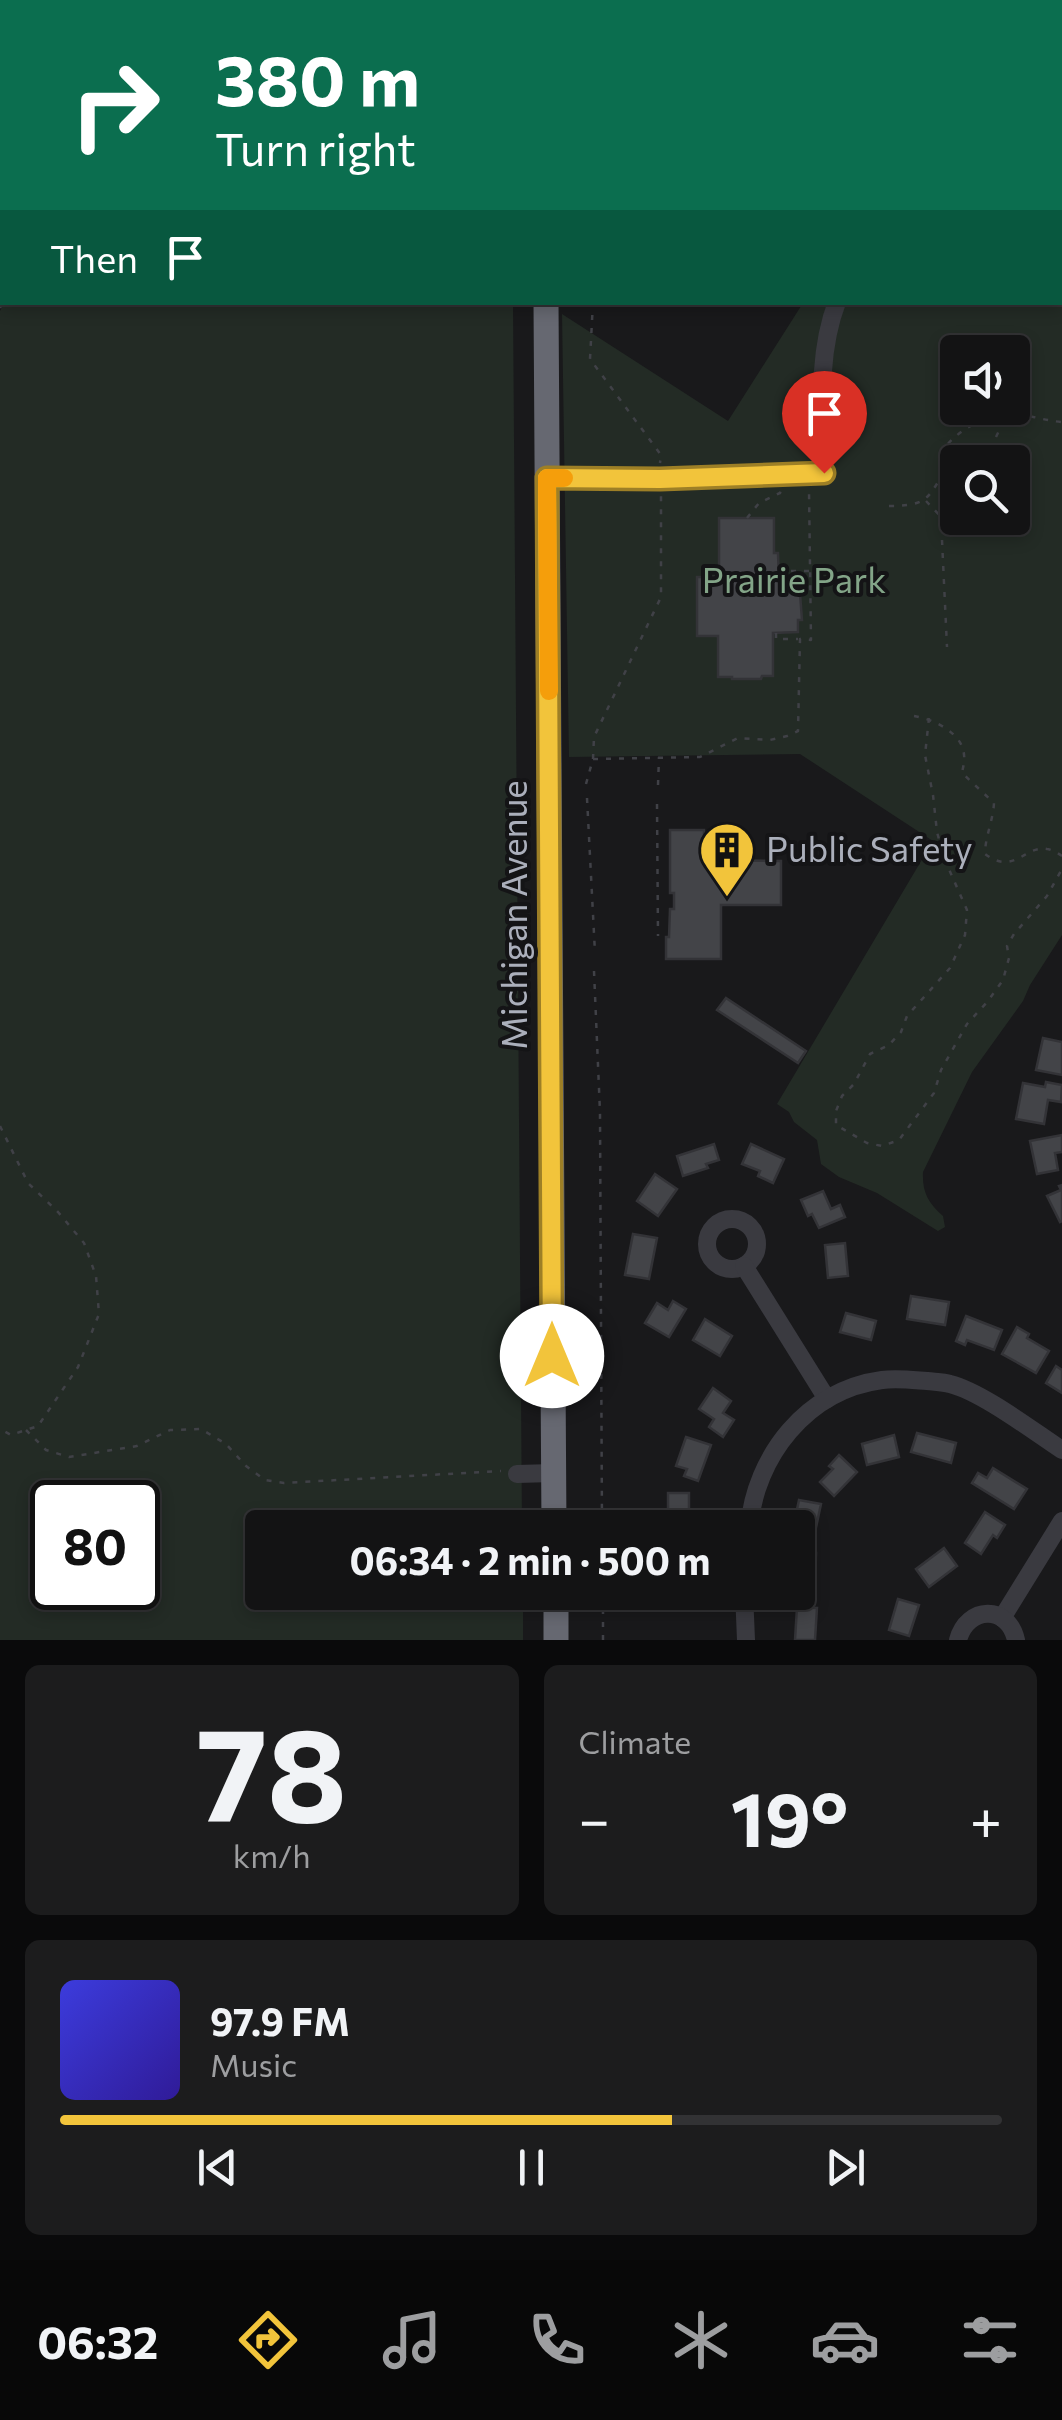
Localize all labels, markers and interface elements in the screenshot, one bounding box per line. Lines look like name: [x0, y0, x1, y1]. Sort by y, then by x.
text: 380 m: [215, 35, 420, 120]
icon: right: [50, 40, 180, 170]
text: Turn right: [215, 120, 416, 175]
icon: arrive: [158, 230, 213, 285]
text: Then: [50, 234, 138, 281]
map controls: [940, 335, 1030, 535]
button: sound: [940, 335, 1030, 425]
pin: [782, 371, 867, 474]
icon: arrive: [797, 386, 852, 441]
button: search: [940, 445, 1030, 535]
park label: Prairie Park: [702, 557, 886, 600]
street label: Michigan Avenue: [491, 780, 534, 1050]
building icon: Public Safety: [697, 820, 757, 899]
place label: Public Safety: [766, 826, 973, 869]
position arrow: [500, 1304, 604, 1408]
speed limit sign: 80: [30, 1480, 160, 1610]
text: 06:34 · 2 min · 500 m: [349, 1536, 711, 1583]
text: 78: [196, 1690, 347, 1849]
text: Climate: [579, 1721, 691, 1761]
text: 19°: [731, 1771, 849, 1862]
text: −: [579, 1784, 610, 1851]
text: +: [970, 1784, 1002, 1851]
text: km/h: [233, 1835, 311, 1875]
text: 97.9 FM: [210, 1997, 350, 2044]
text: Music: [210, 2044, 297, 2084]
icon: previous: [190, 2140, 245, 2195]
icon: pause: [504, 2140, 559, 2195]
icon: next: [818, 2140, 873, 2195]
icon: directions: [233, 2305, 303, 2375]
icon: music: [377, 2305, 447, 2375]
icon: phone: [522, 2305, 592, 2375]
icon: climate: [666, 2305, 736, 2375]
icon: car: [810, 2305, 880, 2375]
icon: filters: [955, 2305, 1025, 2375]
text: 06:32: [37, 2313, 158, 2368]

